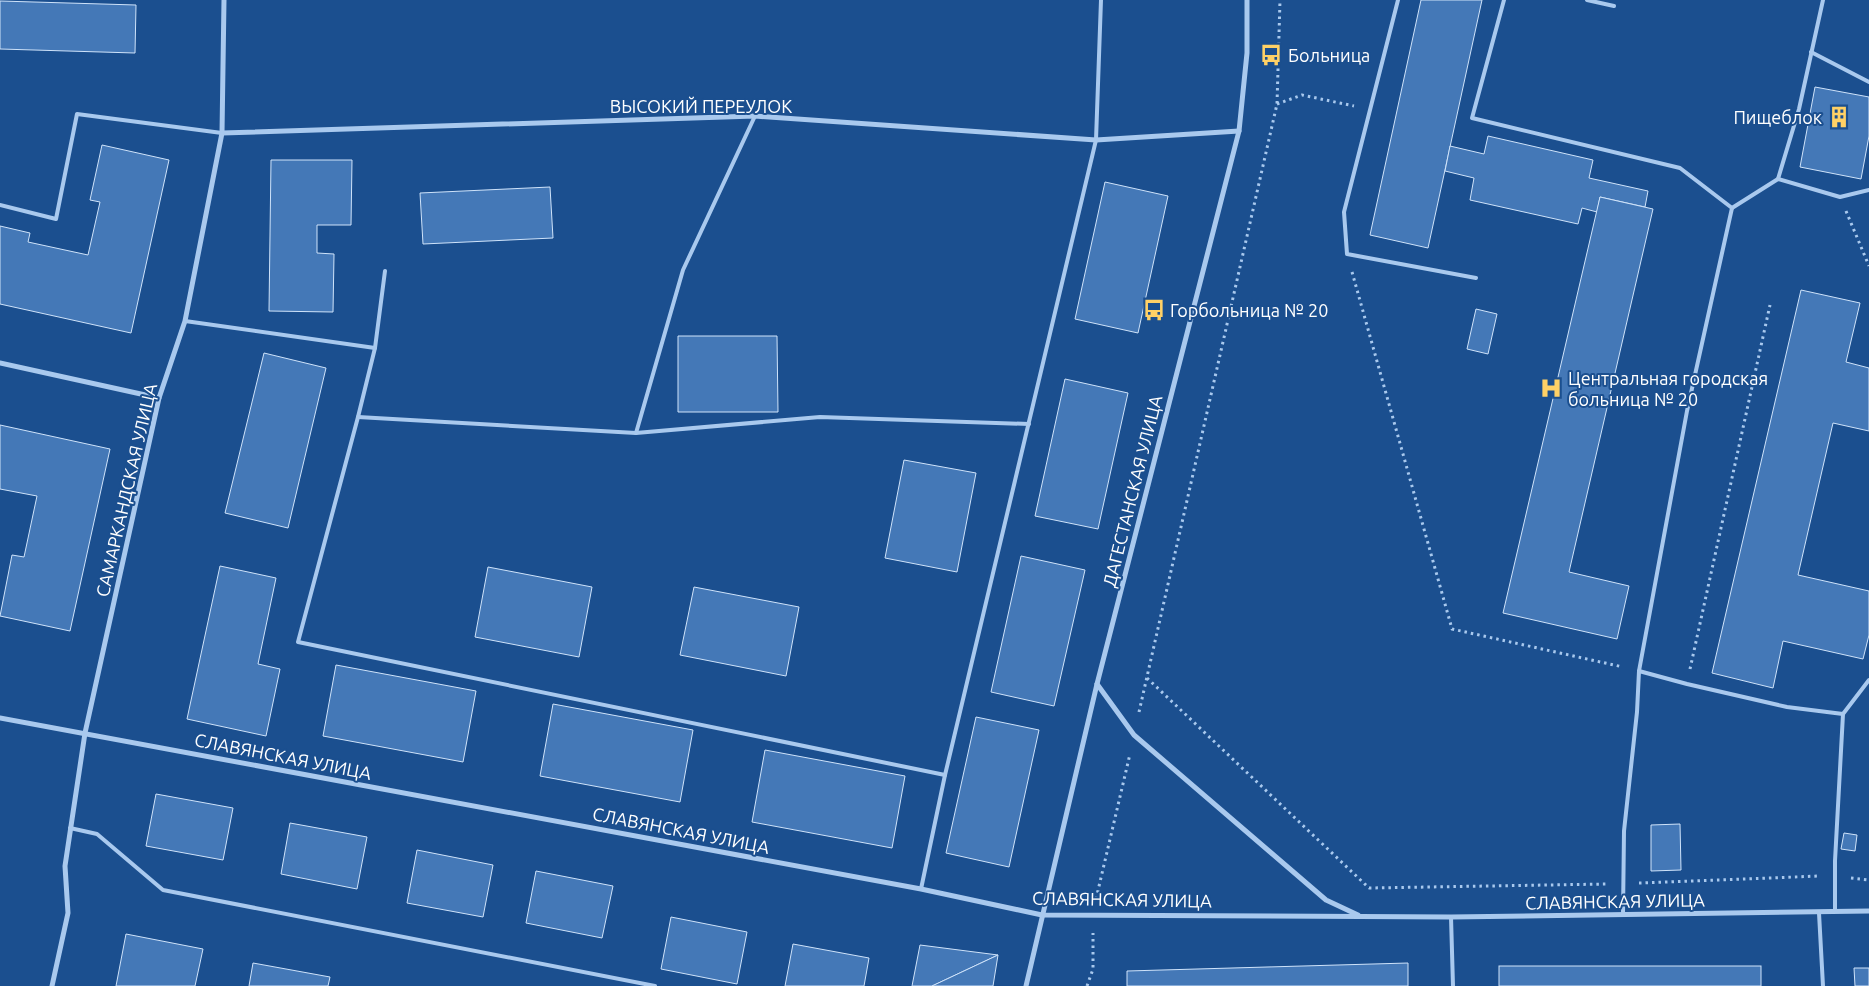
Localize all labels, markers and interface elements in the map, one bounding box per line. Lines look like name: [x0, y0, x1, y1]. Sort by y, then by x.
bus stop icon: Больница: [1258, 42, 1284, 68]
place label: Больница: [1288, 45, 1370, 65]
street label: ВЫСОКИЙ ПЕРЕУЛОК: [610, 96, 792, 116]
building icon: Пищеблок: [1826, 104, 1852, 130]
place label: Пищеблок: [1733, 107, 1822, 127]
bus stop icon: Горбольница № 20: [1141, 297, 1167, 323]
place label: Горбольница № 20: [1170, 300, 1328, 320]
place label: Центральная городская больница № 20: [1568, 368, 1768, 409]
hospital icon: Центральная городская больница № 20: [1538, 375, 1564, 401]
street label: САМАРКАНДСКАЯ УЛИЦА: [92, 381, 160, 599]
street label: ДАГЕСТАНСКАЯ УЛИЦА: [1098, 393, 1166, 589]
street label: СЛАВЯНСКАЯ УЛИЦА: [193, 729, 373, 783]
street label: СЛАВЯНСКАЯ УЛИЦА: [591, 803, 771, 857]
street label: СЛАВЯНСКАЯ УЛИЦА: [1032, 887, 1212, 911]
street label: СЛАВЯНСКАЯ УЛИЦА: [1525, 889, 1705, 913]

